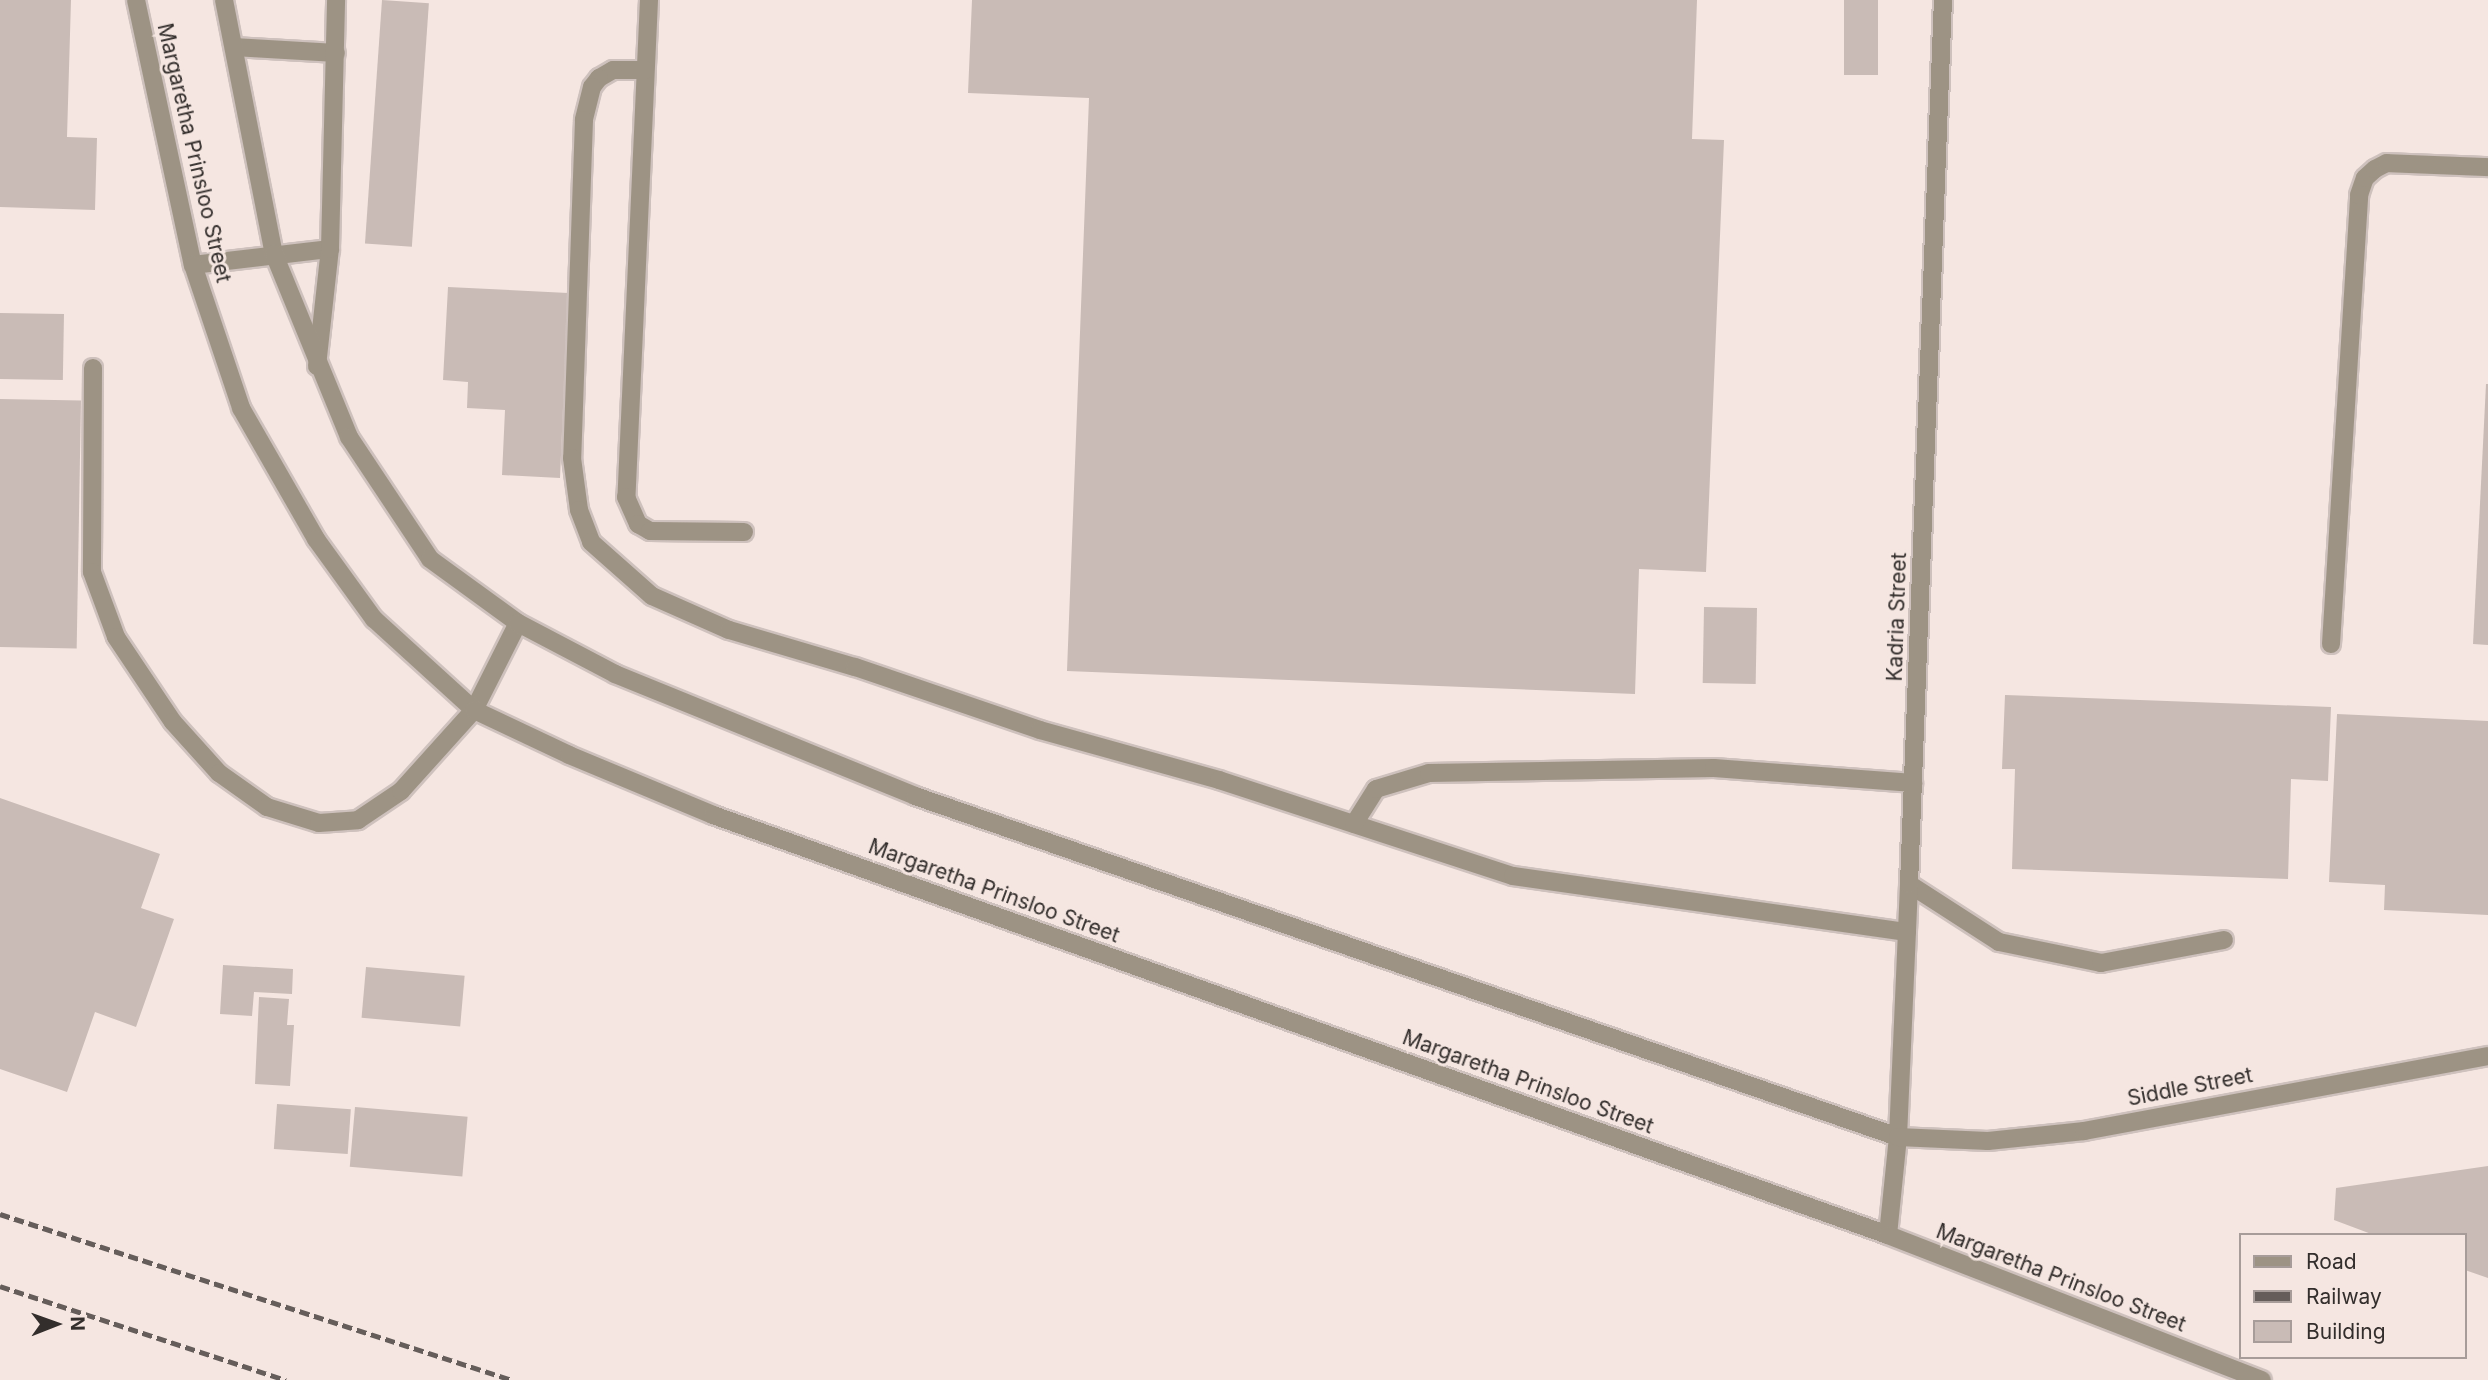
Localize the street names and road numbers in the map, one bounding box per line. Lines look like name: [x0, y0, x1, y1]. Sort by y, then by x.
street label: Margaretha Prinsloo Street: [152, 21, 236, 285]
street label: Kadria Street: [1882, 552, 1912, 682]
street label: Margaretha Prinsloo Street: [865, 834, 1123, 948]
street label: Margaretha Prinsloo Street: [1399, 1025, 1657, 1139]
street label: Siddle Street: [2125, 1063, 2255, 1111]
street label: Margaretha Prinsloo Street: [1933, 1219, 2189, 1337]

